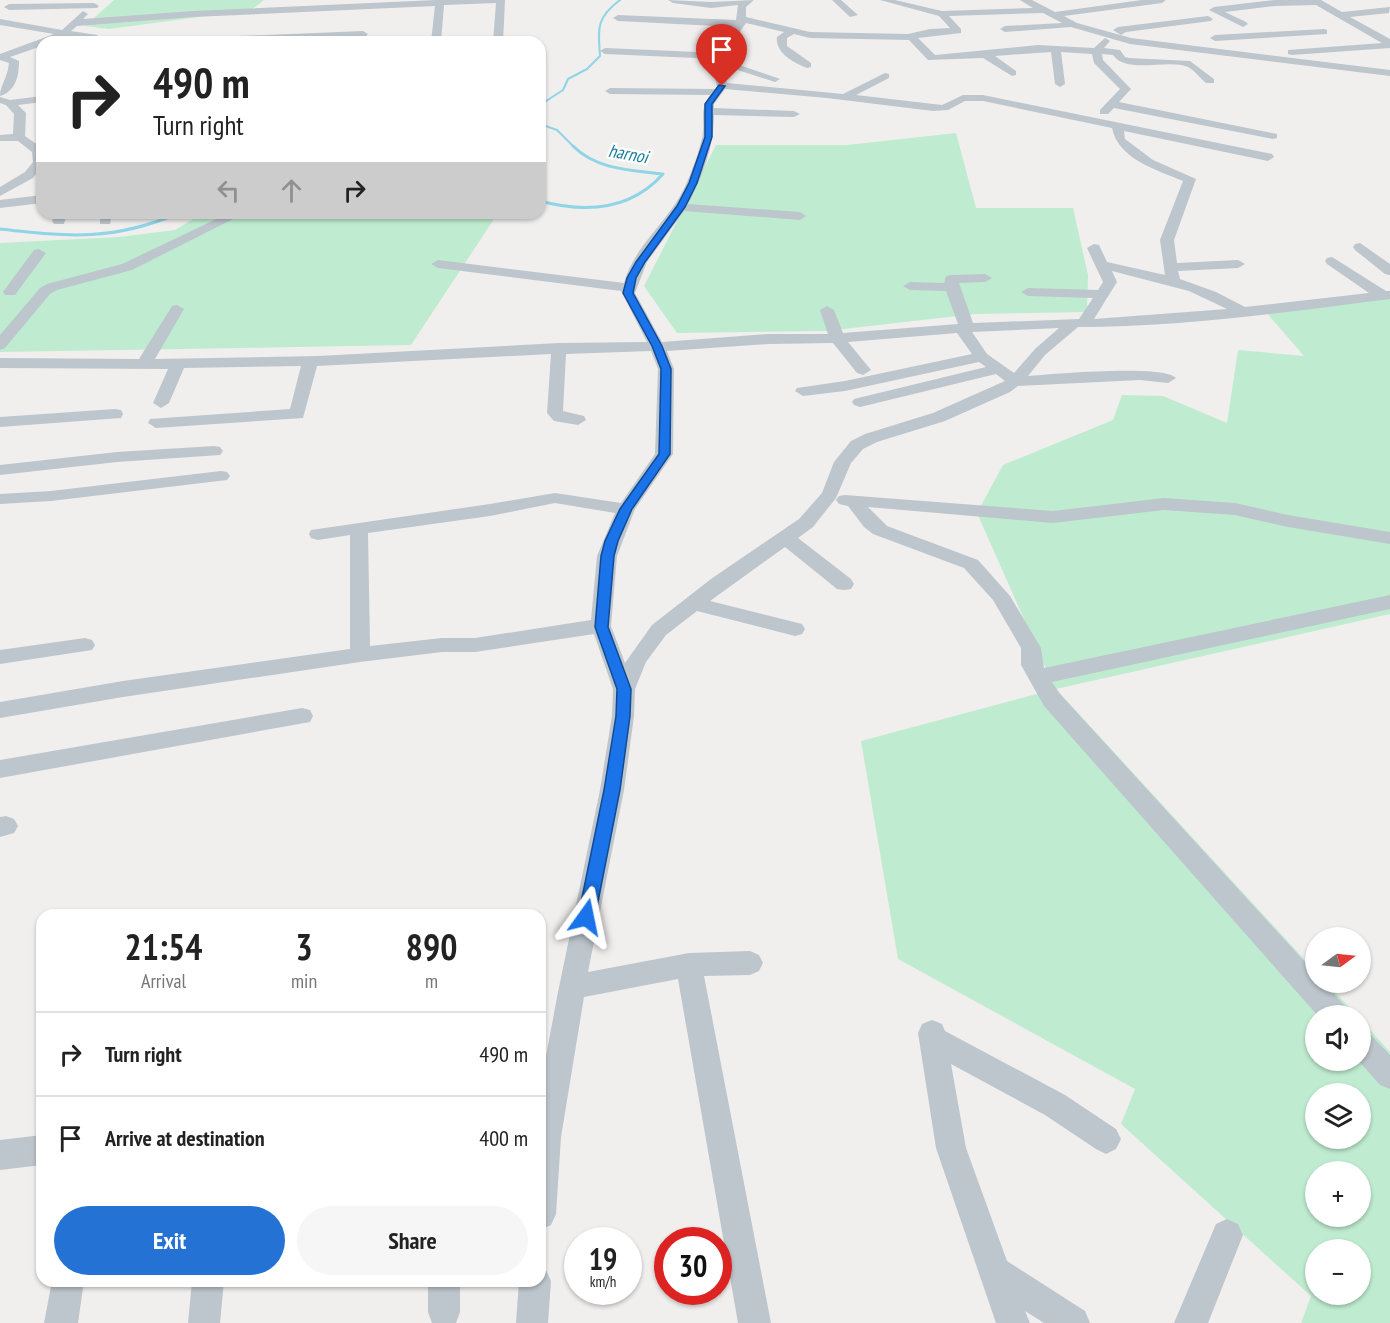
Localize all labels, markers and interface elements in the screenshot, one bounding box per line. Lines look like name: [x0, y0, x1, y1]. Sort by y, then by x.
pin: [696, 24, 747, 86]
icon: arrive: [705, 33, 738, 66]
text: 490 m: [153, 55, 250, 110]
icon: right: [54, 60, 132, 138]
text: Turn right: [153, 108, 244, 142]
water label: harnoi: [607, 139, 652, 169]
icon: left: [212, 174, 245, 207]
icon: ahead: [275, 174, 308, 207]
icon: right: [338, 174, 371, 207]
position arrow: [554, 885, 618, 949]
text: 21:54: [125, 923, 202, 970]
text: 3: [295, 923, 313, 970]
text: 890: [406, 923, 457, 970]
north arrow: [1305, 927, 1371, 993]
map controls: [1305, 927, 1371, 1305]
text: Arrival: [141, 968, 186, 994]
text: min: [291, 968, 317, 994]
text: m: [425, 968, 438, 994]
button: sound: [1305, 1005, 1371, 1071]
icon: right: [54, 1038, 87, 1071]
text: Turn right: [105, 1040, 182, 1068]
text: 490 m: [479, 1040, 528, 1068]
button: layers: [1305, 1083, 1371, 1149]
icon: arrive: [54, 1122, 87, 1155]
text: Arrive at destination: [105, 1124, 265, 1152]
text: 400 m: [479, 1124, 528, 1152]
button: +: [1305, 1161, 1371, 1227]
button: Exit: [54, 1206, 285, 1275]
button: Share: [297, 1206, 528, 1275]
speed limit sign: 30: [654, 1227, 732, 1305]
text: 19: [589, 1239, 617, 1278]
button: −: [1305, 1239, 1371, 1305]
text: km/h: [590, 1272, 616, 1291]

